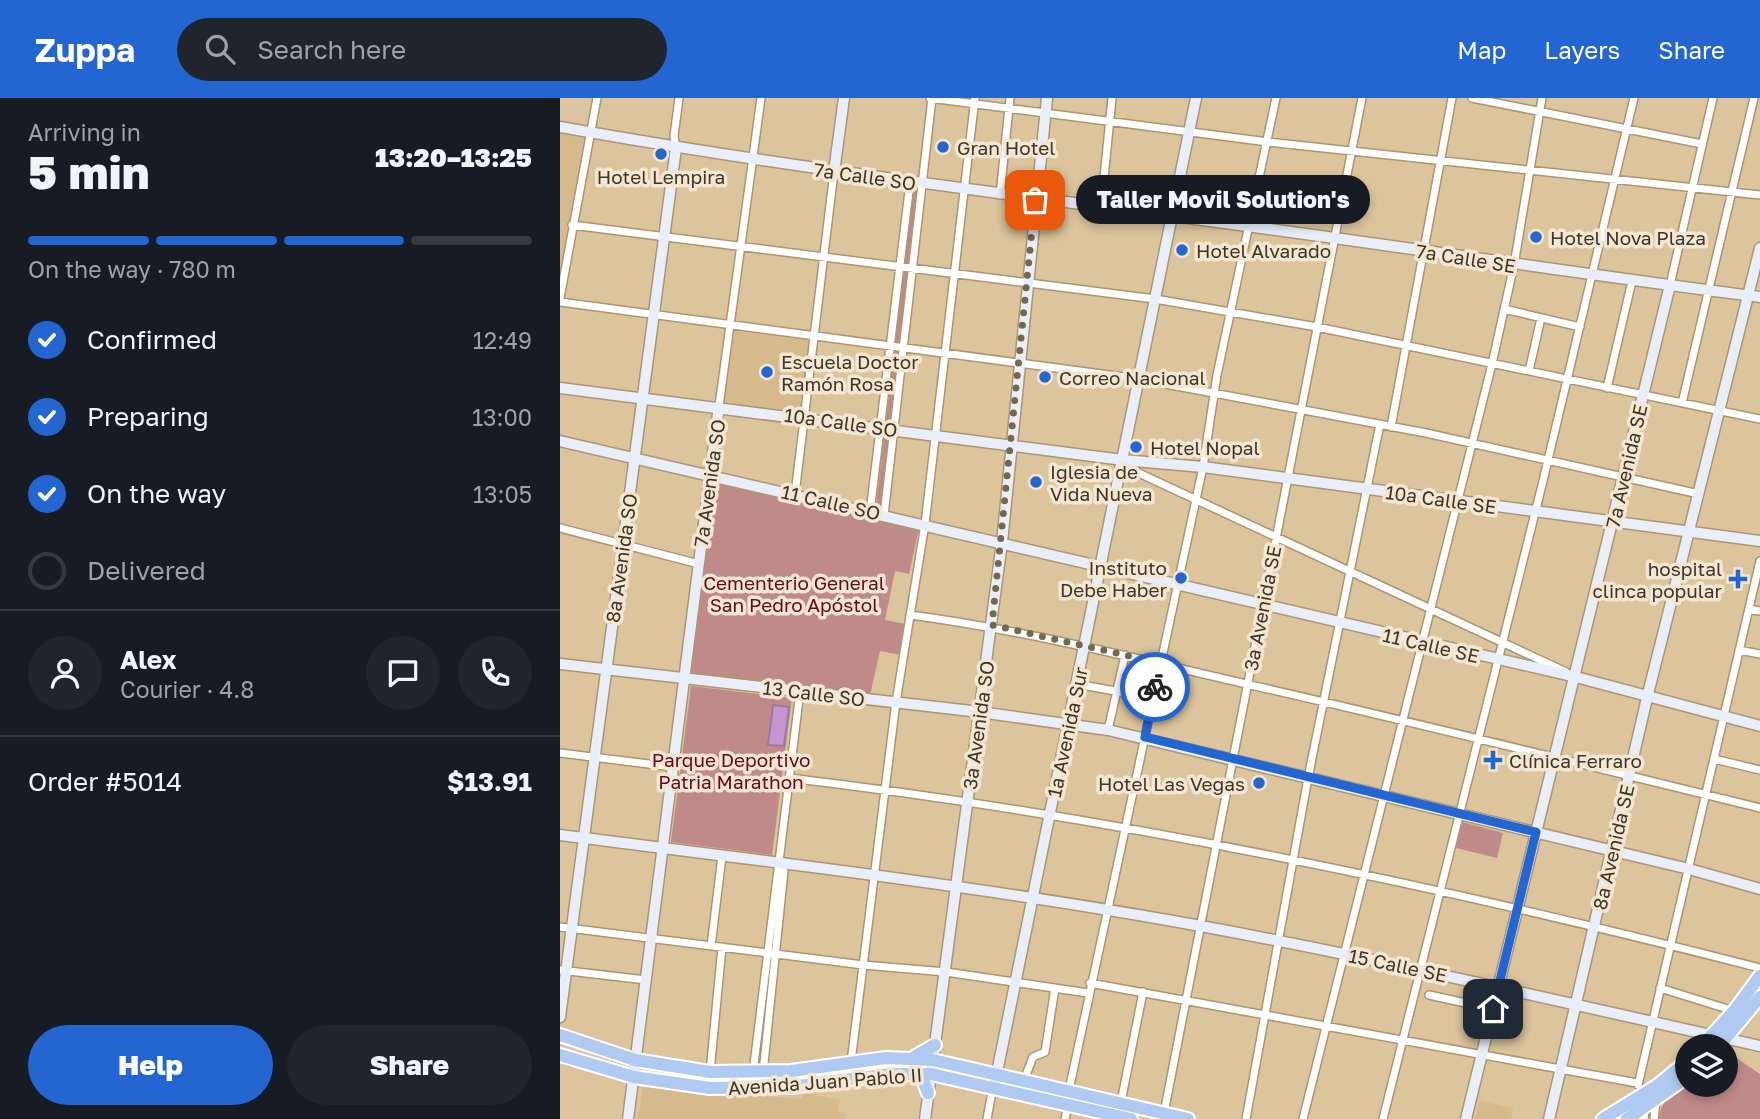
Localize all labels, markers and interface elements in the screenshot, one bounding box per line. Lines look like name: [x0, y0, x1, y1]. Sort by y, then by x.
search box: [177, 18, 667, 81]
text: Zuppa: [35, 30, 135, 69]
icon: search: [201, 30, 239, 68]
text: Search here: [257, 34, 406, 65]
text: Map: [1457, 35, 1506, 64]
text: Layers: [1544, 35, 1620, 64]
text: Share: [1658, 35, 1725, 64]
text: Arriving in: [28, 118, 141, 146]
place label: Gran Hotel: [957, 136, 1055, 159]
marker: Gran Hotel: [935, 139, 951, 155]
text: 13:20–13:25: [375, 142, 532, 173]
text: 5 min: [28, 144, 150, 199]
marker: Hotel Lempira: [653, 146, 669, 162]
street label: 7a Calle SO: [812, 157, 918, 195]
place label: Hotel Lempira: [597, 165, 725, 188]
pin: [1005, 170, 1065, 230]
callout: Taller Movil Solution's: [1077, 176, 1371, 224]
icon: bag: [1016, 181, 1054, 219]
text: Taller Movil Solution's: [1096, 185, 1350, 213]
place label: Hotel Nova Plaza: [1550, 226, 1706, 249]
marker: Hotel Nova Plaza: [1528, 229, 1544, 245]
place label: Hotel Alvarado: [1196, 239, 1331, 262]
street label: 7a Calle SE: [1414, 239, 1518, 277]
marker: Hotel Alvarado: [1174, 242, 1190, 258]
text: On the way · 780 m: [28, 255, 236, 283]
icon: check: [28, 321, 66, 359]
text: Confirmed: [87, 324, 217, 355]
text: 12:49: [473, 326, 532, 354]
place label: Escuela Doctor Ramón Rosa: [781, 350, 919, 395]
marker: Escuela Doctor Ramón Rosa: [759, 364, 775, 380]
place label: Correo Nacional: [1059, 366, 1206, 389]
marker: Correo Nacional: [1037, 369, 1053, 385]
icon: check: [28, 398, 66, 436]
text: Preparing: [87, 401, 209, 432]
street label: 7a Avenida SE: [1601, 402, 1651, 530]
text: 13:00: [472, 403, 532, 431]
street label: 10a Calle SO: [783, 403, 899, 441]
street label: 7a Avenida SO: [689, 418, 729, 548]
place label: Hotel Nopal: [1150, 436, 1260, 459]
marker: Hotel Nopal: [1128, 439, 1144, 455]
place label: Iglesia de Vida Nueva: [1050, 460, 1152, 505]
marker: Iglesia de Vida Nueva: [1028, 474, 1044, 490]
icon: check: [28, 475, 66, 513]
text: On the way: [87, 478, 226, 509]
street label: 11 Calle SO: [779, 479, 883, 525]
text: 13:05: [473, 480, 532, 508]
street label: 10a Calle SE: [1384, 480, 1498, 518]
street label: 8a Avenida SO: [601, 492, 641, 624]
street label: 3a Avenida SE: [1239, 543, 1285, 673]
text: Delivered: [87, 555, 206, 586]
place label: Instituto Debe Haber: [1060, 556, 1168, 601]
place label: hospital clinca popular: [1592, 557, 1723, 602]
marker: hospital clinca popular: [1728, 569, 1748, 589]
marker: Instituto Debe Haber: [1173, 570, 1189, 586]
park label: Cementerio General San Pedro Apóstol: [703, 571, 885, 616]
street label: 11 Calle SE: [1381, 623, 1481, 667]
button: person: [28, 636, 102, 710]
button: chat: [366, 636, 440, 710]
button: phone: [458, 636, 532, 710]
text: Alex: [120, 644, 177, 675]
courier: [1120, 652, 1190, 722]
street label: 3a Avenida SO: [958, 659, 998, 791]
street label: 1a Avenida Sur: [1042, 664, 1092, 799]
icon: bike: [1136, 668, 1174, 706]
text: Courier · 4.8: [120, 675, 254, 703]
street label: 13 Calle SO: [762, 675, 866, 711]
park label: Parque Deportivo Patria Marathon: [652, 748, 810, 793]
place label: Clínica Ferraro: [1509, 749, 1642, 772]
marker: Clínica Ferraro: [1483, 750, 1503, 770]
text: Order #5014: [28, 766, 182, 797]
text: $13.91: [447, 766, 532, 797]
place label: Hotel Las Vegas: [1098, 772, 1245, 795]
marker: Hotel Las Vegas: [1251, 775, 1267, 791]
street label: 8a Avenida SE: [1587, 782, 1639, 912]
street label: 15 Calle SE: [1347, 943, 1449, 987]
pin: [1463, 979, 1523, 1039]
icon: home: [1474, 990, 1512, 1028]
button: Help: [28, 1025, 273, 1105]
button: Share: [287, 1025, 532, 1105]
map controls: [1675, 1034, 1738, 1097]
button: layers: [1675, 1034, 1738, 1097]
street label: Avenida Juan Pablo II: [727, 1063, 923, 1099]

